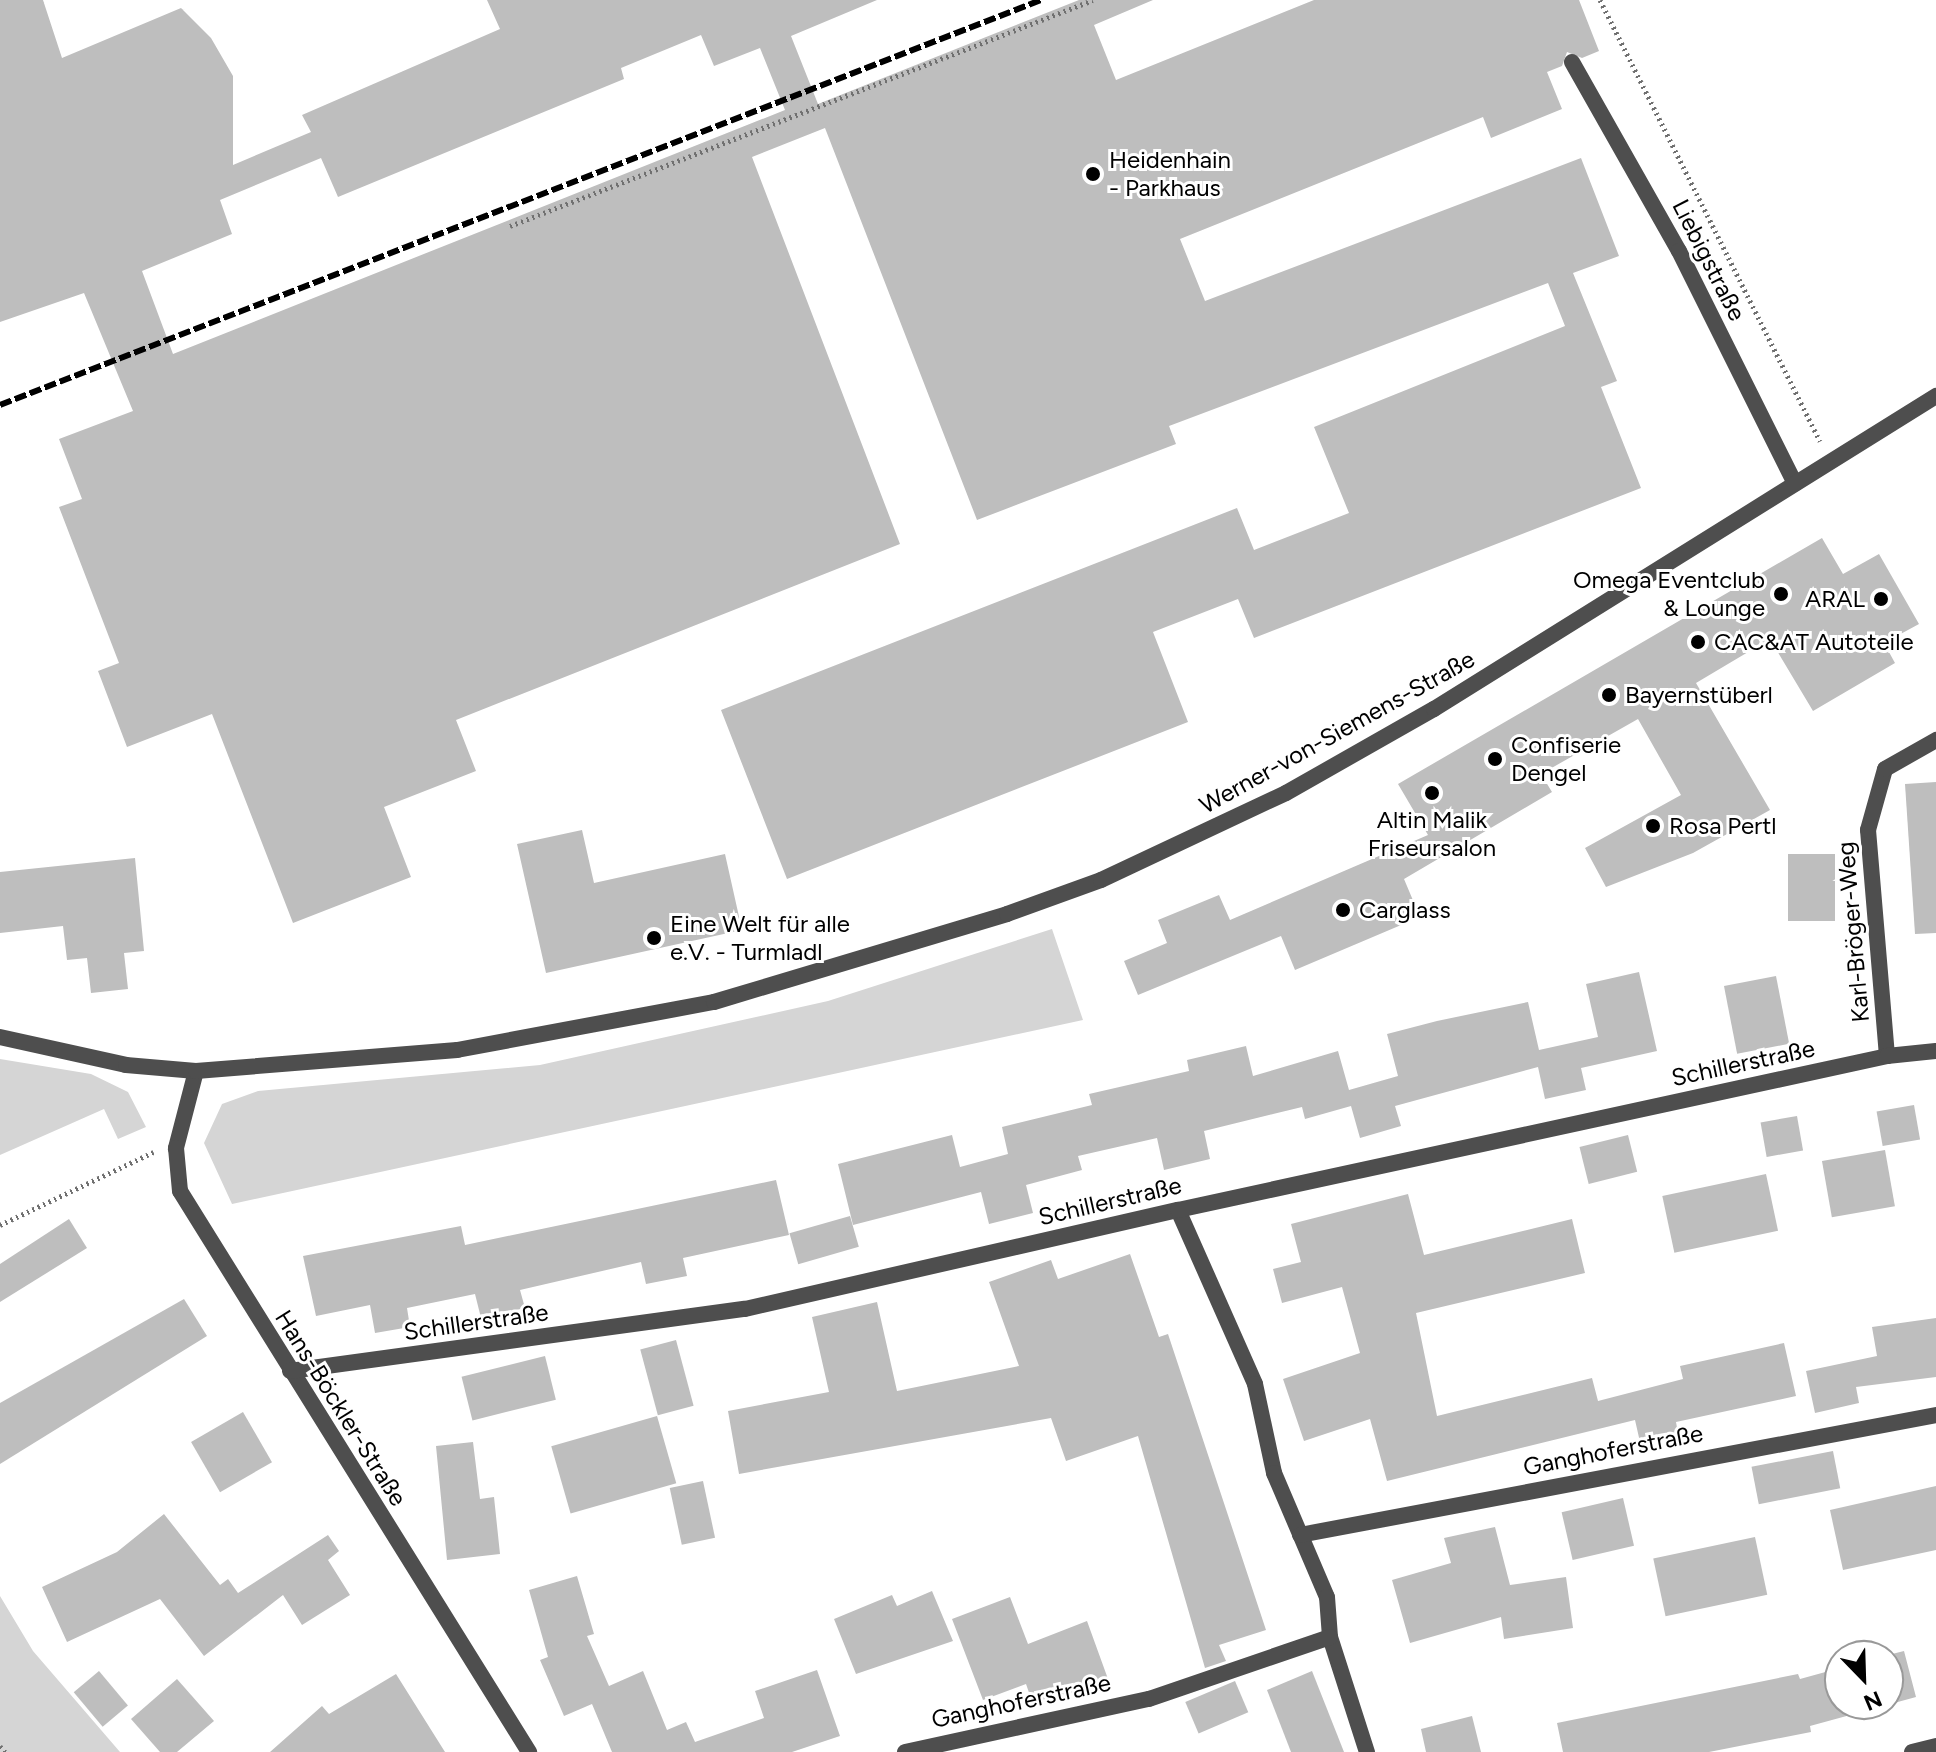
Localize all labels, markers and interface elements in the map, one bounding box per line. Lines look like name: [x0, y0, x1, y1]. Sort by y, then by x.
place label: Heidenhain - Parkhaus: [1109, 146, 1231, 202]
marker: Heidenhain - Parkhaus: [1084, 165, 1102, 183]
street label: Liebigstraße: [1666, 195, 1752, 325]
place label: Omega Eventclub & Lounge: [1573, 566, 1765, 622]
marker: Omega Eventclub & Lounge: [1772, 585, 1790, 603]
place label: ARAL: [1805, 585, 1865, 613]
marker: ARAL: [1872, 590, 1890, 608]
place label: CAC&AT Autoteile: [1714, 628, 1914, 656]
marker: CAC&AT Autoteile: [1689, 633, 1707, 651]
street label: Werner-von-Siemens-Straße: [1195, 644, 1479, 820]
place label: Bayernstüberl: [1625, 681, 1773, 709]
marker: Bayernstüberl: [1600, 686, 1618, 704]
place label: Confiserie Dengel: [1511, 731, 1621, 787]
marker: Confiserie Dengel: [1486, 750, 1504, 768]
marker: Altin Malik Friseursalon: [1423, 784, 1441, 802]
place label: Altin Malik Friseursalon: [1368, 806, 1496, 862]
place label: Rosa Pertl: [1669, 812, 1777, 840]
marker: Rosa Pertl: [1644, 817, 1662, 835]
street label: Karl-Bröger-Weg: [1831, 840, 1875, 1024]
place label: Carglass: [1359, 896, 1451, 924]
marker: Carglass: [1334, 901, 1352, 919]
place label: Eine Welt für alle e.V. - Turmladl: [670, 910, 850, 966]
marker: Eine Welt für alle e.V. - Turmladl: [645, 929, 663, 947]
street label: Schillerstraße: [1669, 1034, 1817, 1092]
street label: Schillerstraße: [1036, 1171, 1184, 1231]
street label: Schillerstraße: [402, 1298, 550, 1346]
street label: Hans-Böckler-Straße: [269, 1305, 413, 1511]
street label: Ganghoferstraße: [1521, 1418, 1705, 1482]
north arrow: [1824, 1640, 1904, 1720]
street label: Ganghoferstraße: [929, 1668, 1113, 1734]
text: N: [1860, 1685, 1886, 1716]

